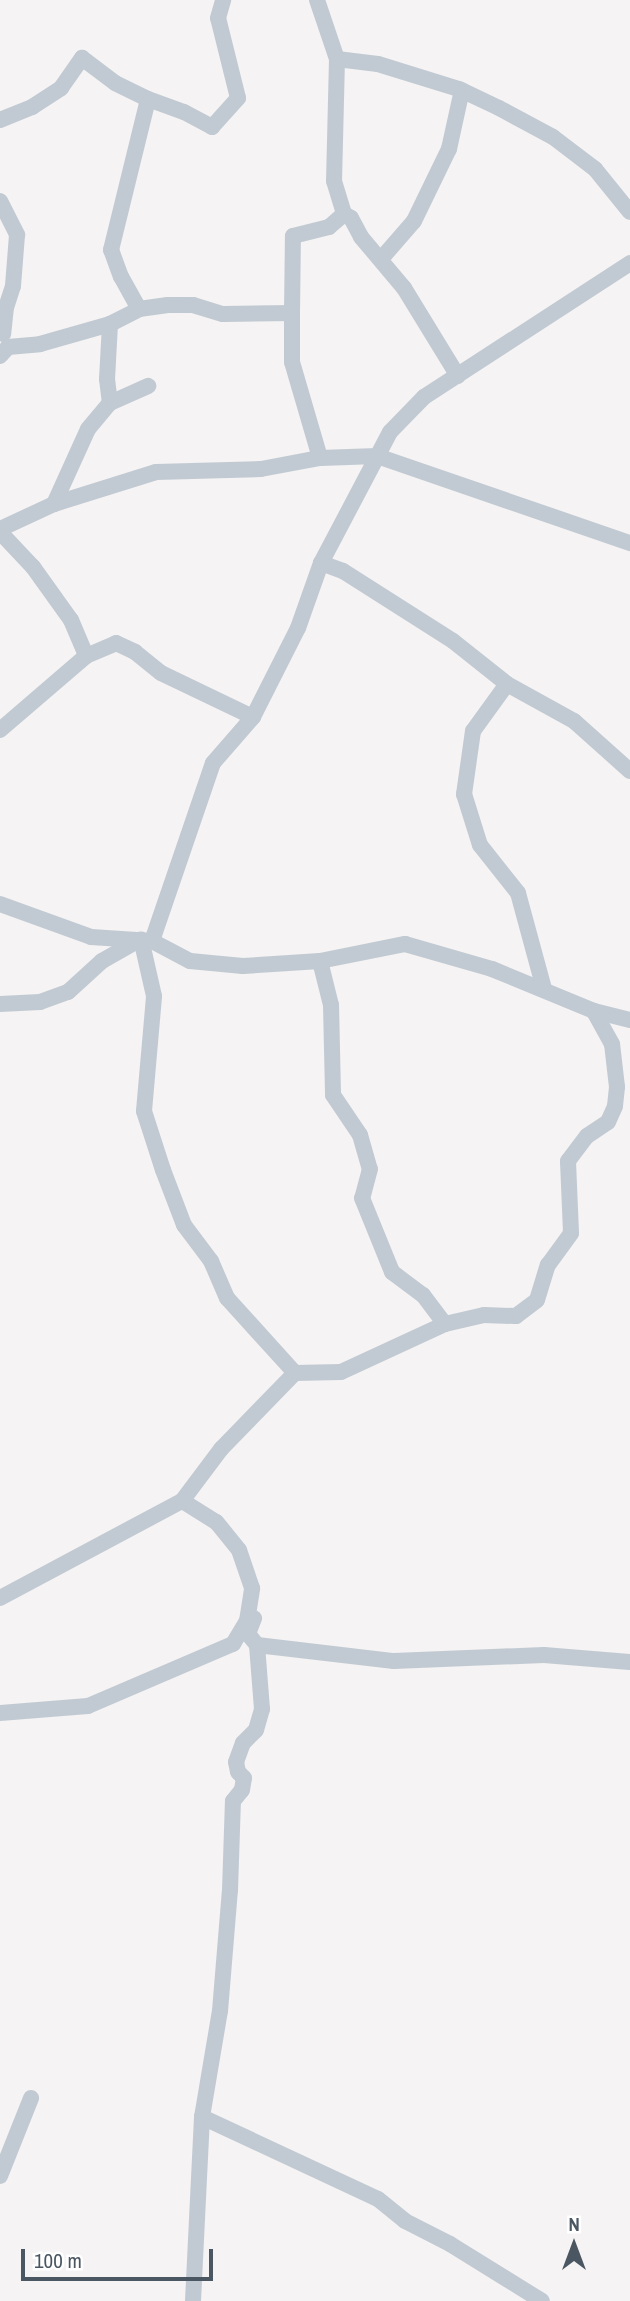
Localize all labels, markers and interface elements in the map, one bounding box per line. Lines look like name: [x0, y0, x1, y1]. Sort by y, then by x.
north arrow: [539, 2210, 609, 2280]
text: N: [568, 2211, 580, 2237]
scale bar: [24, 2234, 217, 2278]
text: 100 m: [34, 2246, 82, 2275]

